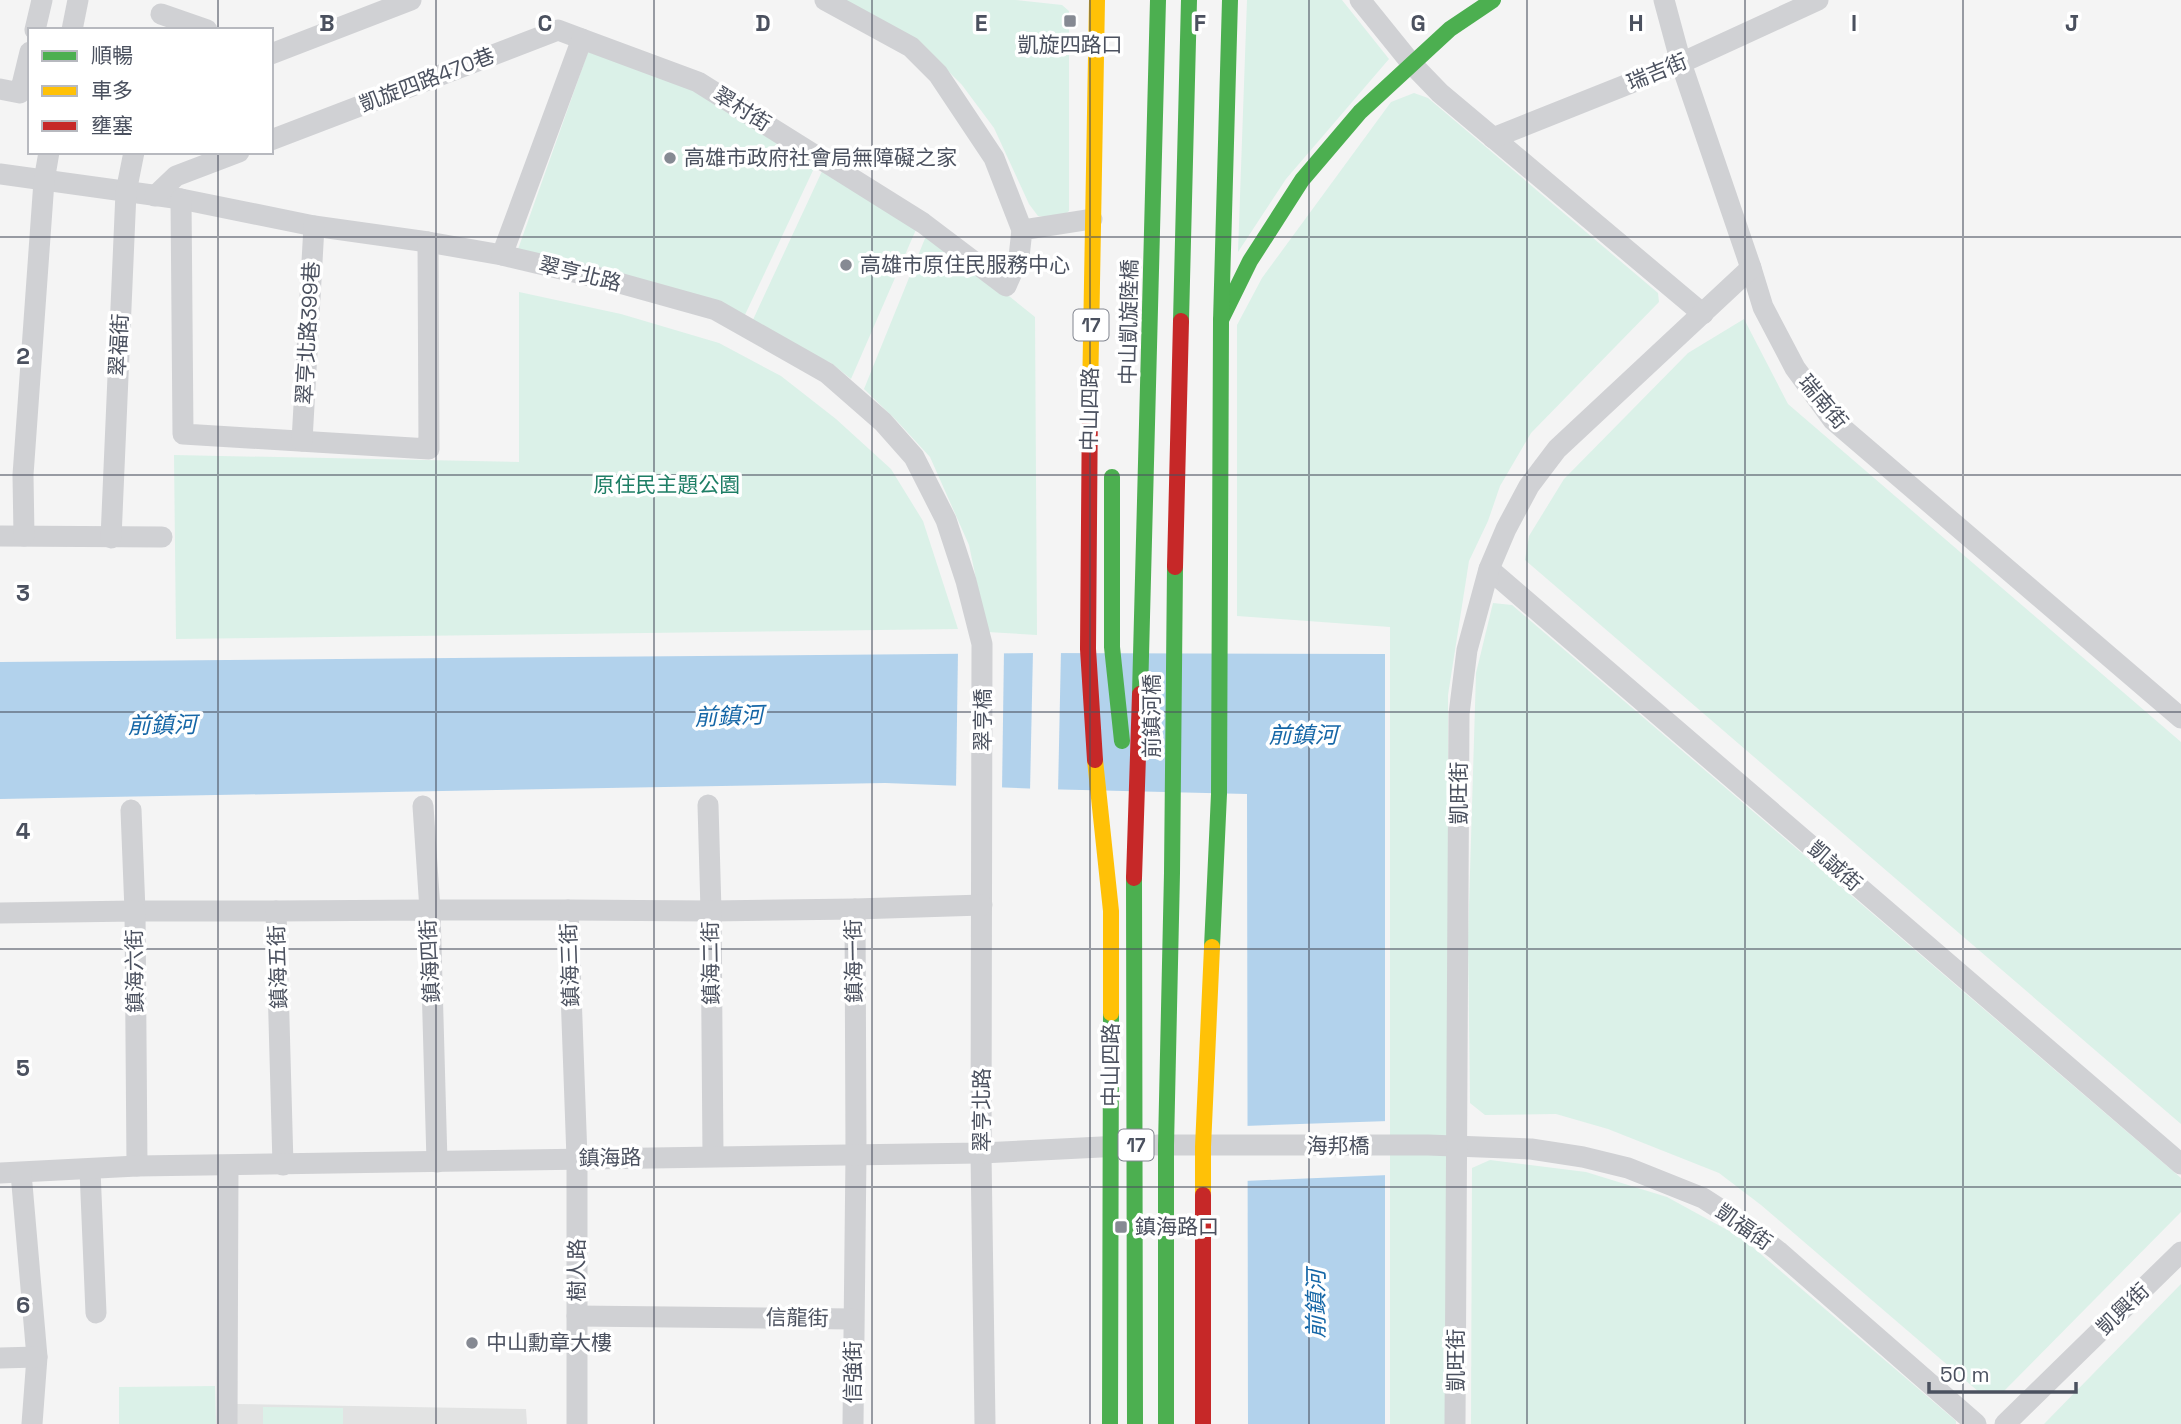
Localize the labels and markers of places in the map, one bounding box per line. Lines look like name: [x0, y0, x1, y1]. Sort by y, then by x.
marker: 凱旋四路口: [1062, 13, 1078, 29]
place label: 凱旋四路口: [1018, 31, 1123, 58]
place label: 高雄市政府社會局無障礙之家: [684, 144, 957, 171]
marker: 高雄市政府社會局無障礙之家: [662, 150, 678, 166]
place label: 高雄市原住民服務中心: [860, 251, 1070, 278]
marker: 高雄市原住民服務中心: [838, 257, 854, 273]
place label: 鎮海路口: [1135, 1213, 1219, 1240]
marker: 鎮海路口: [1113, 1219, 1129, 1235]
place label: 中山勳章大樓: [486, 1329, 612, 1356]
marker: 中山勳章大樓: [464, 1335, 480, 1351]

